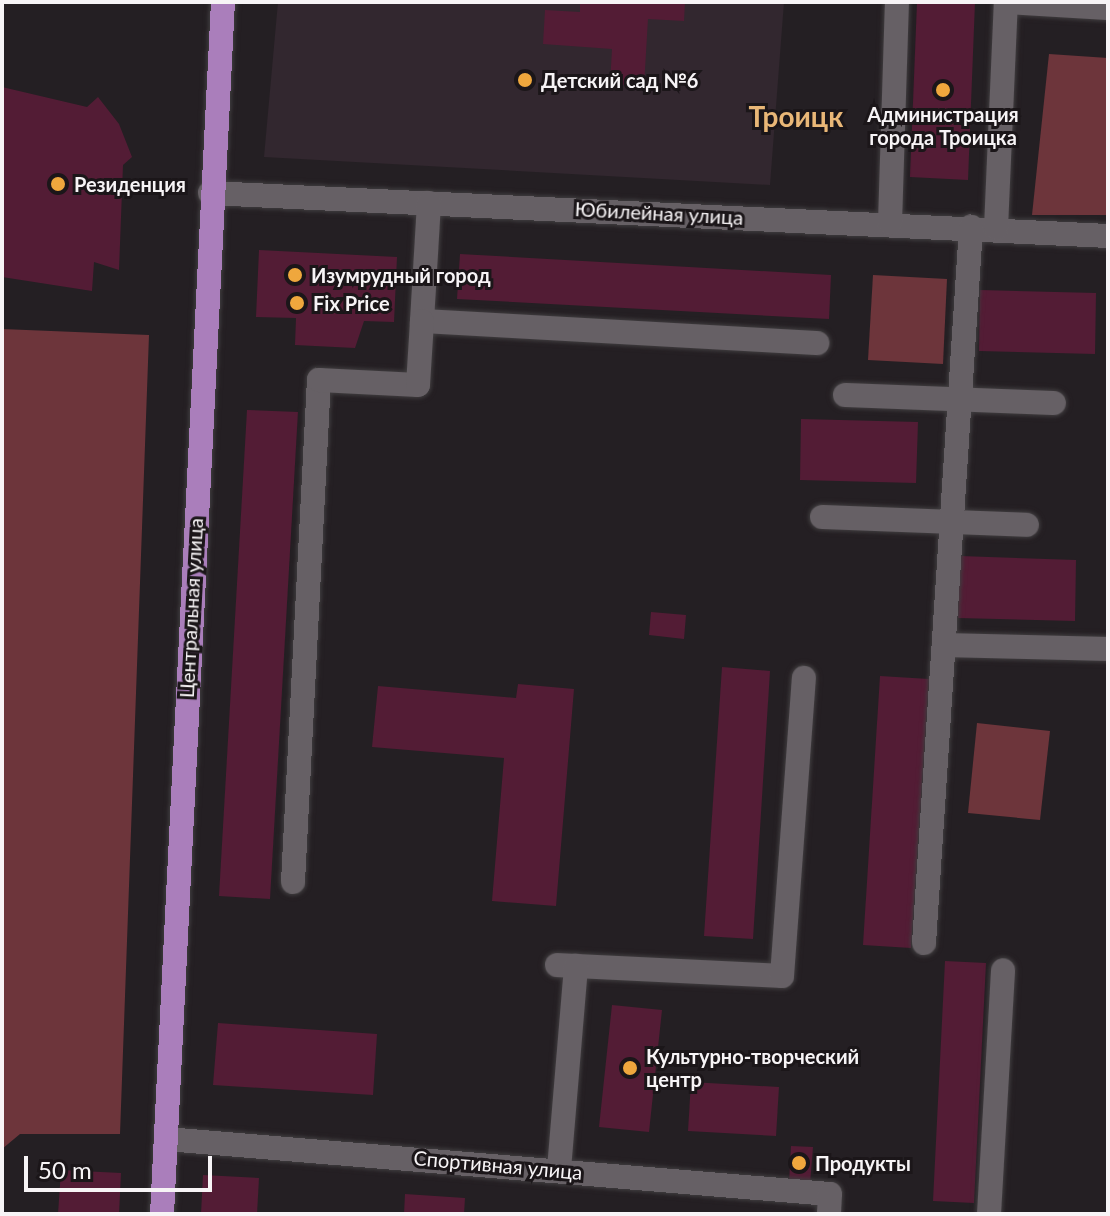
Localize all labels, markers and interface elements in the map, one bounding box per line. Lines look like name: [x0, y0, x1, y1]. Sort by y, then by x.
place label: Детский сад №6: [541, 68, 698, 92]
marker: Детский сад №6: [516, 71, 534, 89]
marker: Администрация города Троицка: [934, 81, 952, 99]
district label: Троицк: [749, 99, 843, 133]
place label: Администрация города Троицка: [867, 102, 1019, 149]
place label: Резиденция: [74, 172, 186, 196]
marker: Резиденция: [49, 175, 67, 193]
street label: Юбилейная улица: [574, 197, 744, 229]
place label: Изумрудный город: [311, 263, 491, 287]
marker: Изумрудный город: [286, 266, 304, 284]
place label: Fix Price: [313, 291, 390, 315]
marker: Fix Price: [288, 294, 306, 312]
street label: Центральная улица: [174, 517, 208, 699]
place label: Культурно-творческий центр: [646, 1044, 859, 1091]
marker: Культурно-творческий центр: [621, 1059, 639, 1077]
scale bar: [28, 1140, 216, 1190]
street label: Спортивная улица: [413, 1146, 583, 1184]
place label: Продукты: [815, 1151, 911, 1175]
marker: Продукты: [790, 1154, 808, 1172]
text: 50 m: [38, 1155, 92, 1184]

